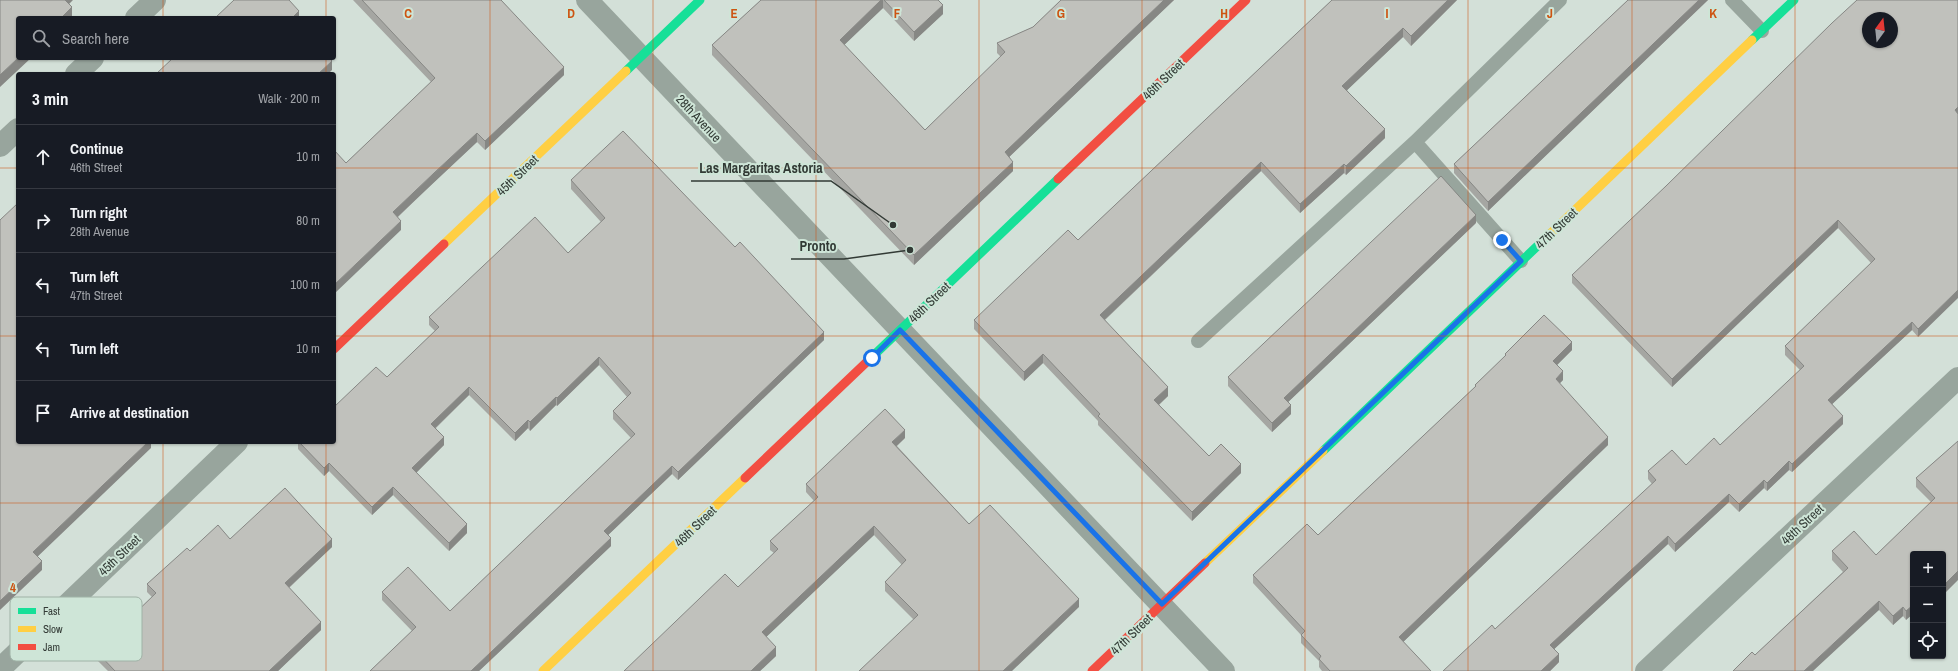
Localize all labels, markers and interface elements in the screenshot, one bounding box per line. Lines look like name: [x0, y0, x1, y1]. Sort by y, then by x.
text: C: [404, 5, 412, 22]
text: D: [567, 5, 575, 22]
text: E: [730, 5, 738, 22]
text: F: [894, 5, 901, 22]
text: G: [1057, 5, 1065, 22]
text: H: [1220, 5, 1228, 22]
text: I: [1386, 5, 1389, 22]
text: J: [1547, 5, 1553, 22]
text: K: [1709, 5, 1717, 22]
north arrow: [1862, 12, 1898, 48]
search box: [16, 16, 336, 60]
icon: search: [30, 27, 52, 49]
text: Search here: [62, 28, 129, 49]
street label: 46th Street: [1139, 55, 1188, 104]
text: 3 min: [32, 87, 68, 110]
text: Walk · 200 m: [258, 90, 320, 107]
street label: 28th Avenue: [672, 91, 725, 146]
text: Continue: [70, 138, 123, 159]
icon: ahead: [32, 146, 54, 168]
text: 10 m: [296, 148, 320, 165]
street label: 45th Street: [493, 151, 542, 200]
callout: Las Margaritas Astoria: [691, 155, 831, 181]
text: 46th Street: [70, 159, 122, 176]
text: Las Margaritas Astoria: [699, 159, 823, 177]
text: Turn right: [70, 202, 127, 223]
street label: 47th Street: [1532, 204, 1581, 253]
icon: right: [32, 210, 54, 232]
text: 80 m: [296, 212, 320, 229]
text: 28th Avenue: [70, 223, 129, 240]
route end: [1493, 231, 1511, 249]
callout: Pronto: [791, 233, 844, 259]
text: Pronto: [800, 237, 837, 255]
text: Turn left: [70, 266, 118, 287]
icon: left: [32, 274, 54, 296]
text: 100 m: [290, 276, 320, 293]
street label: 46th Street: [905, 278, 954, 327]
text: 47th Street: [70, 287, 122, 304]
icon: left: [32, 338, 54, 360]
text: Turn left: [70, 338, 118, 359]
text: 10 m: [296, 340, 320, 357]
route start: [863, 349, 881, 367]
icon: arrive: [32, 402, 54, 424]
text: Arrive at destination: [70, 402, 189, 423]
street label: 48th Street: [1777, 500, 1827, 548]
street label: 46th Street: [671, 502, 720, 551]
street label: 45th Street: [95, 531, 144, 580]
map controls: [1910, 551, 1946, 659]
button: +: [1910, 551, 1946, 587]
text: 4: [10, 579, 16, 596]
button: −: [1910, 587, 1946, 623]
legend: [10, 597, 142, 661]
text: Fast: [43, 604, 61, 618]
street label: 47th Street: [1107, 610, 1156, 659]
text: Slow: [43, 622, 63, 636]
button: locate: [1910, 623, 1946, 659]
text: Jam: [43, 640, 60, 654]

